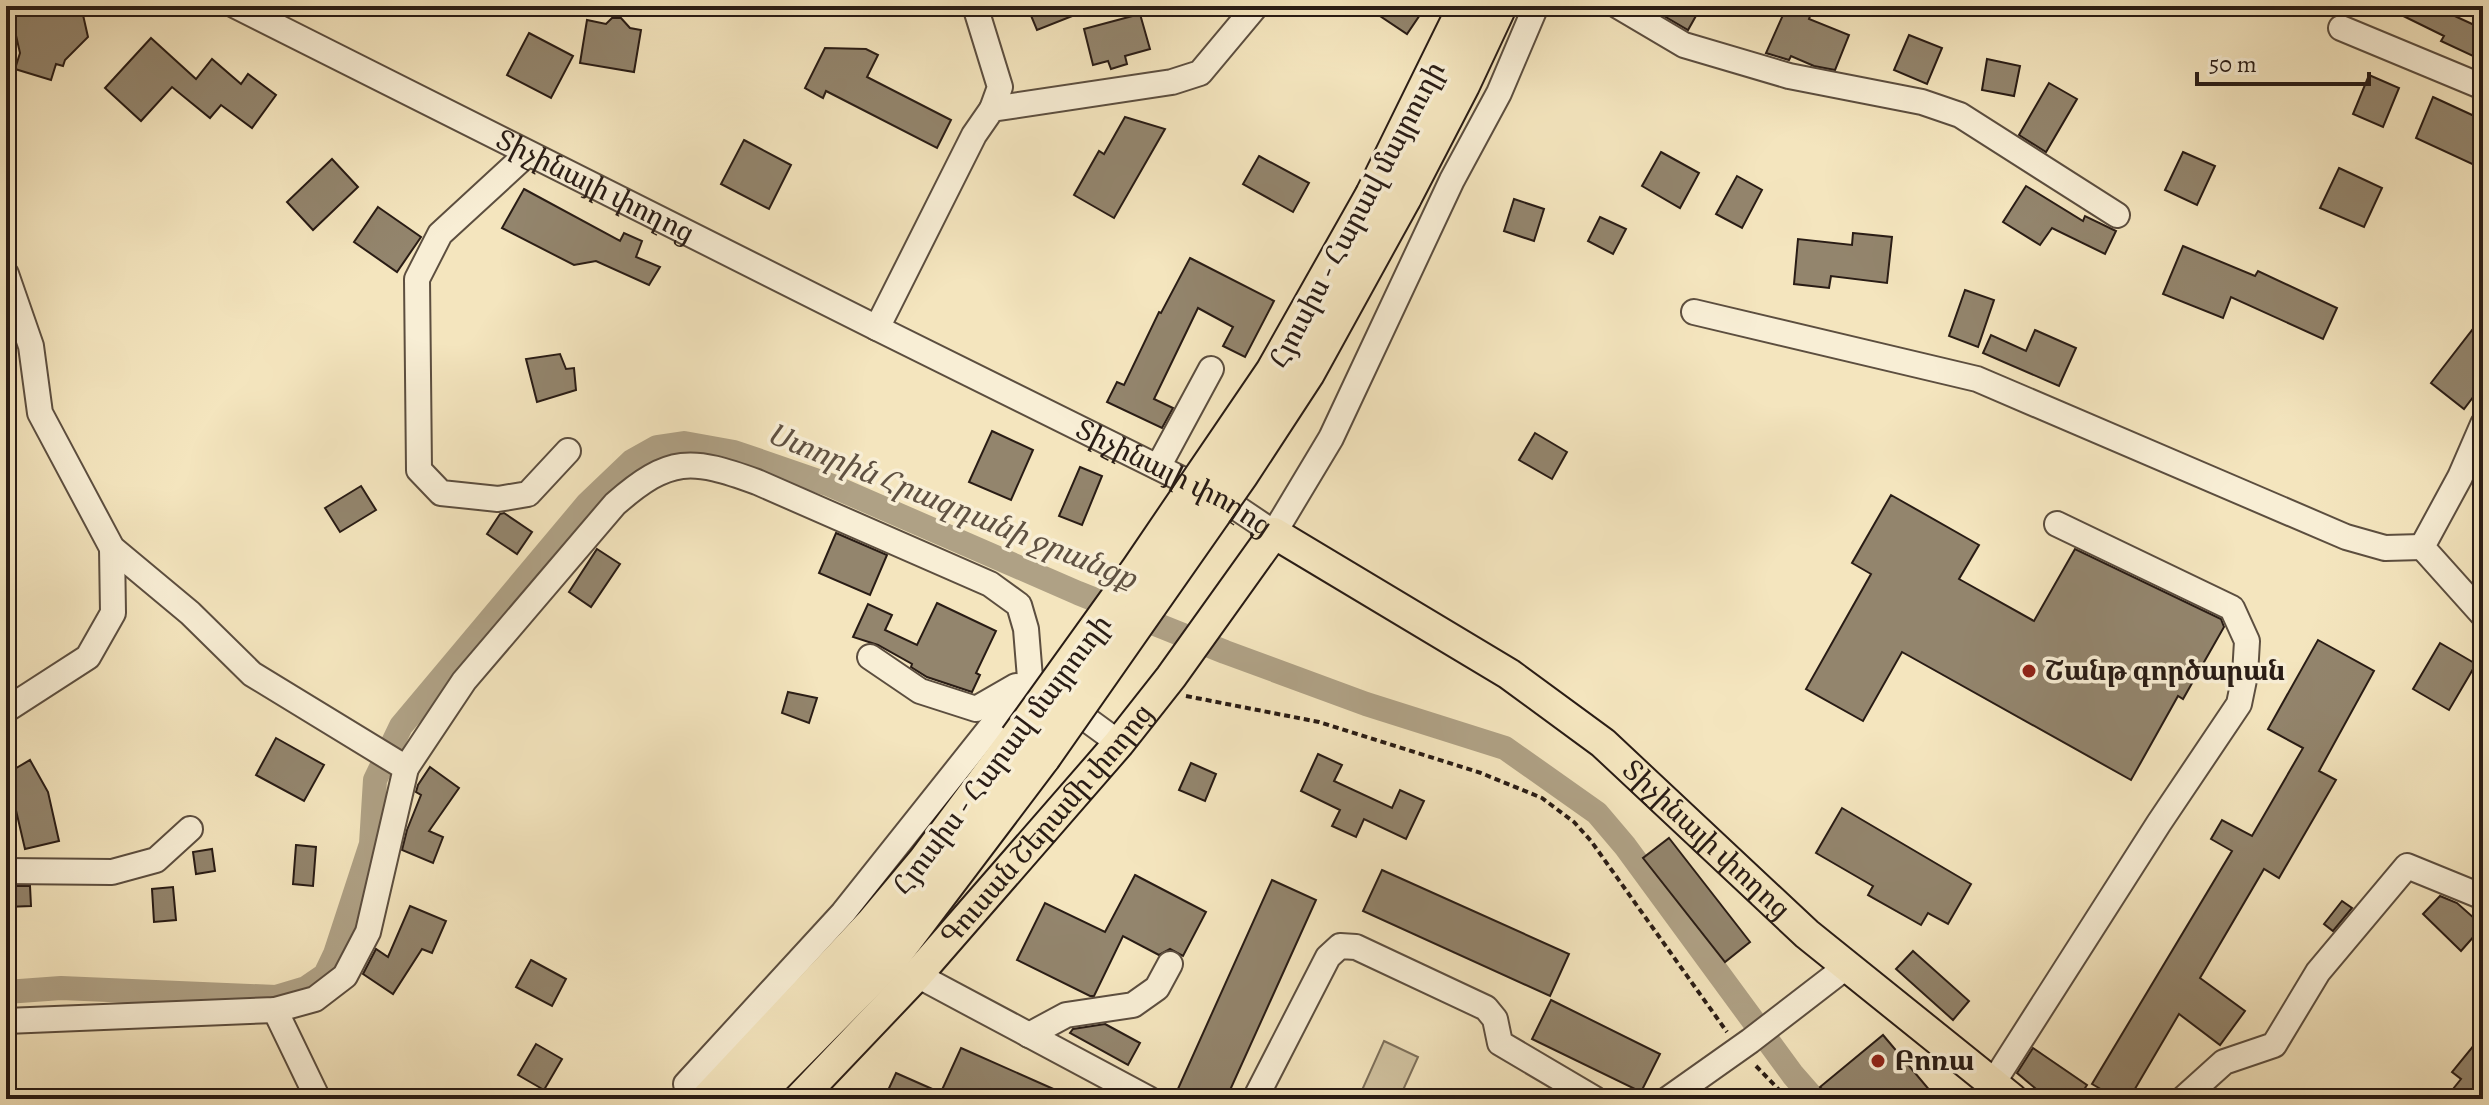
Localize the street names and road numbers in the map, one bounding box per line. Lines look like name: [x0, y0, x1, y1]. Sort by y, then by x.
street label: Հյուսիս - Հարավ մայրուղի: [1260, 55, 1454, 375]
street label: Տիչինայի փողոց: [490, 121, 701, 252]
street label: Տիչինայի փողոց: [1069, 410, 1280, 545]
street label: Հյուսիս - Հարավ մայրուղի: [884, 607, 1120, 903]
street label: Գուսան Շերամի փողոց: [932, 696, 1162, 954]
street label: Տիչինայի փողոց: [1614, 752, 1799, 928]

